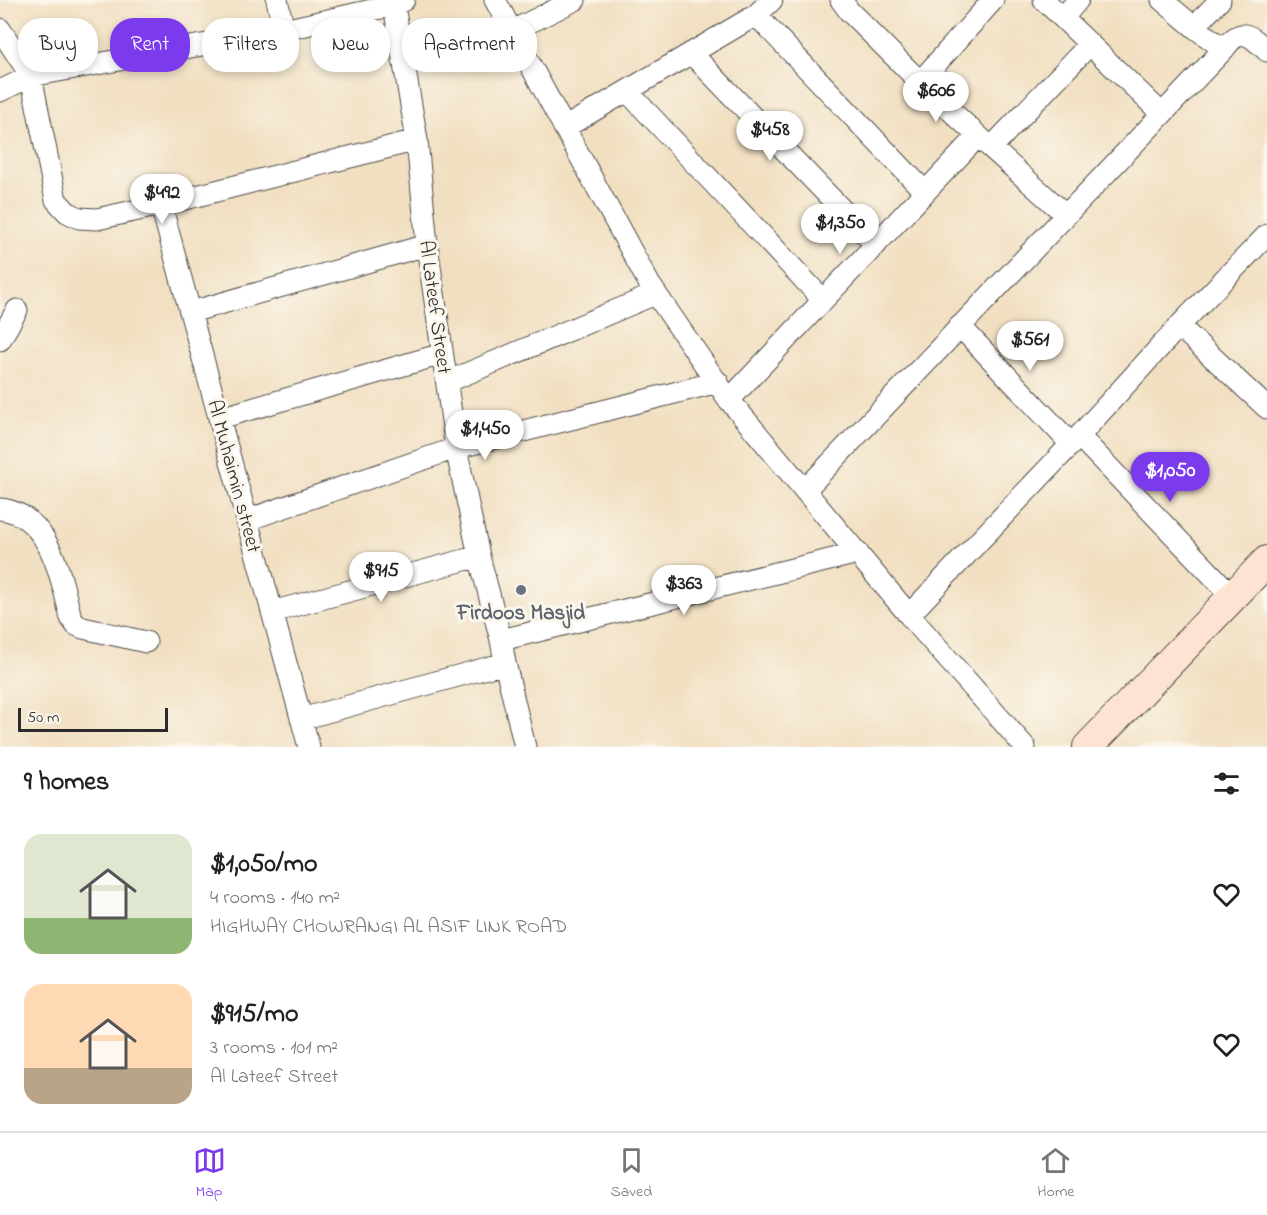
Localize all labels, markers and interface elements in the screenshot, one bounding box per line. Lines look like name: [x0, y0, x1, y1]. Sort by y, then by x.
chip: Buy: [18, 18, 98, 72]
chip: Rent: [110, 18, 190, 72]
chip: Filters: [202, 18, 299, 72]
chip: New: [311, 18, 390, 72]
chip: Apartment: [402, 18, 537, 72]
pin: $606: [900, 72, 972, 123]
text: $606: [917, 77, 955, 106]
pin: $458: [734, 111, 806, 162]
text: $458: [750, 116, 790, 145]
pin: $492: [126, 174, 198, 225]
text: $492: [144, 179, 180, 208]
pin: $1,350: [791, 204, 889, 255]
text: $1,350: [815, 209, 865, 238]
street label: Al Lateef Street: [410, 239, 458, 376]
pin: $561: [994, 321, 1066, 372]
text: $561: [1011, 326, 1049, 355]
street label: Al Muhaimin street: [198, 397, 268, 556]
pin: $1,450: [436, 410, 534, 461]
text: $1,450: [460, 415, 510, 444]
pin: $1,050: [1121, 452, 1219, 503]
text: $1,050: [1145, 457, 1195, 486]
pin: $915: [345, 552, 417, 603]
text: $915: [363, 557, 399, 586]
pin: $363: [648, 565, 720, 616]
text: $363: [665, 570, 703, 599]
marker: Firdoos Masjid: [514, 583, 528, 597]
place label: Firdoos Masjid: [456, 599, 585, 629]
scale bar: [18, 705, 168, 732]
text: 50 m: [27, 706, 59, 730]
text: 9 homes: [24, 764, 109, 802]
icon: filters: [1210, 767, 1243, 800]
text: $1,050/mo: [210, 846, 318, 884]
icon: home: [72, 858, 144, 930]
icon: heart: [1210, 878, 1243, 911]
text: 4 rooms · 140 m²: [210, 884, 340, 913]
text: HIGHWAY CHOWRANGI AL ASIF LINK ROAD: [210, 913, 567, 942]
text: $915/mo: [210, 996, 298, 1034]
icon: home: [72, 1008, 144, 1080]
icon: heart: [1210, 1028, 1243, 1061]
text: 3 rooms · 101 m²: [210, 1034, 338, 1063]
text: Al Lateef Street: [210, 1063, 338, 1092]
tab: Map: [193, 1144, 226, 1204]
tab: Saved: [611, 1144, 652, 1204]
tab: Home: [1037, 1144, 1074, 1204]

